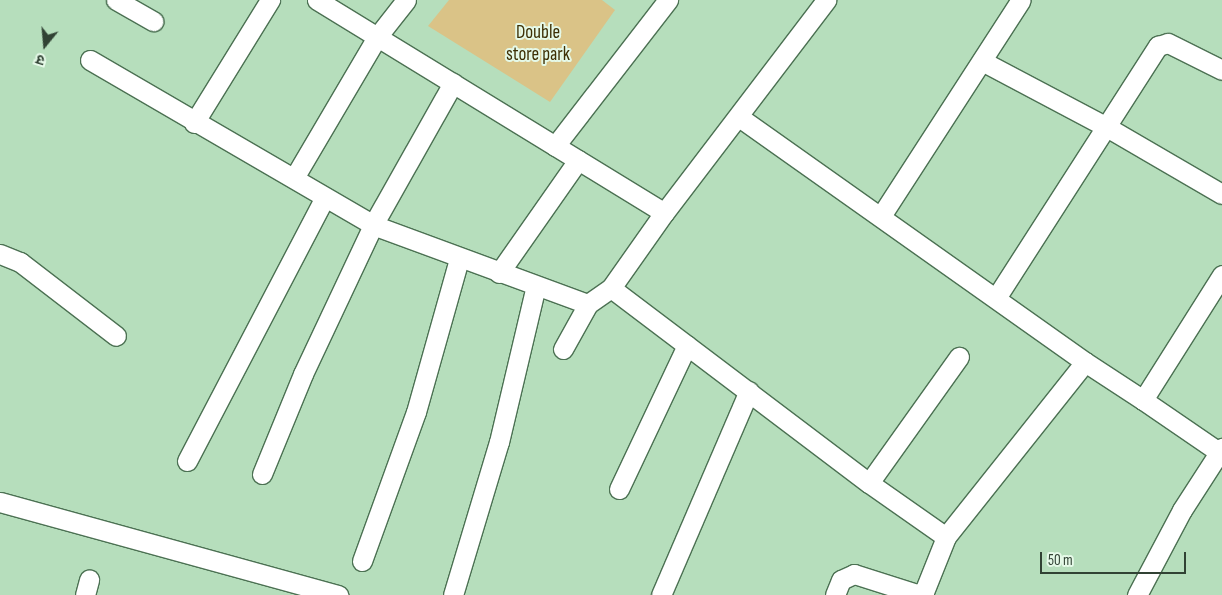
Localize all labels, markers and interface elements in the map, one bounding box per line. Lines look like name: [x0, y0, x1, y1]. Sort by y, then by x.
north arrow: [20, 20, 70, 70]
park label: Double store park: [506, 22, 570, 66]
text: उ: [34, 50, 47, 69]
scale bar: [1042, 542, 1188, 574]
text: 50 m: [1048, 551, 1073, 570]

